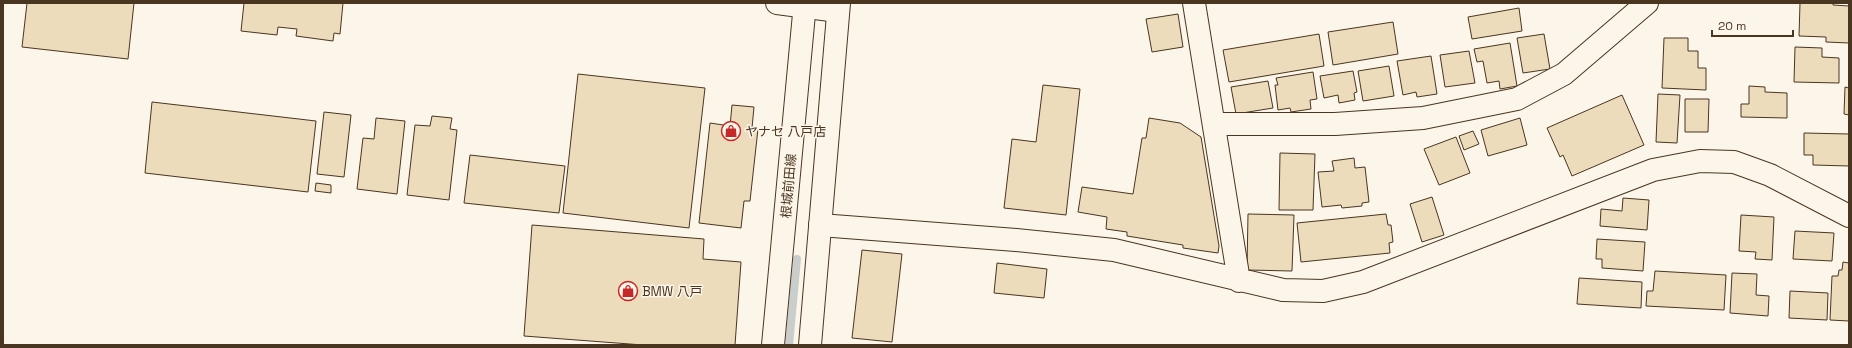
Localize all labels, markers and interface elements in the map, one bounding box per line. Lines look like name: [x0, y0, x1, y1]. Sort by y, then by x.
scale bar: [1712, 12, 1793, 38]
text: 20 m: [1718, 18, 1746, 34]
shop icon: ヤナセ 八戸店: [720, 120, 742, 142]
place label: ヤナセ 八戸店: [745, 123, 826, 140]
street label: 根城前田線: [777, 153, 800, 219]
shop icon: BMW 八戸: [617, 280, 639, 302]
place label: BMW 八戸: [642, 283, 702, 300]

